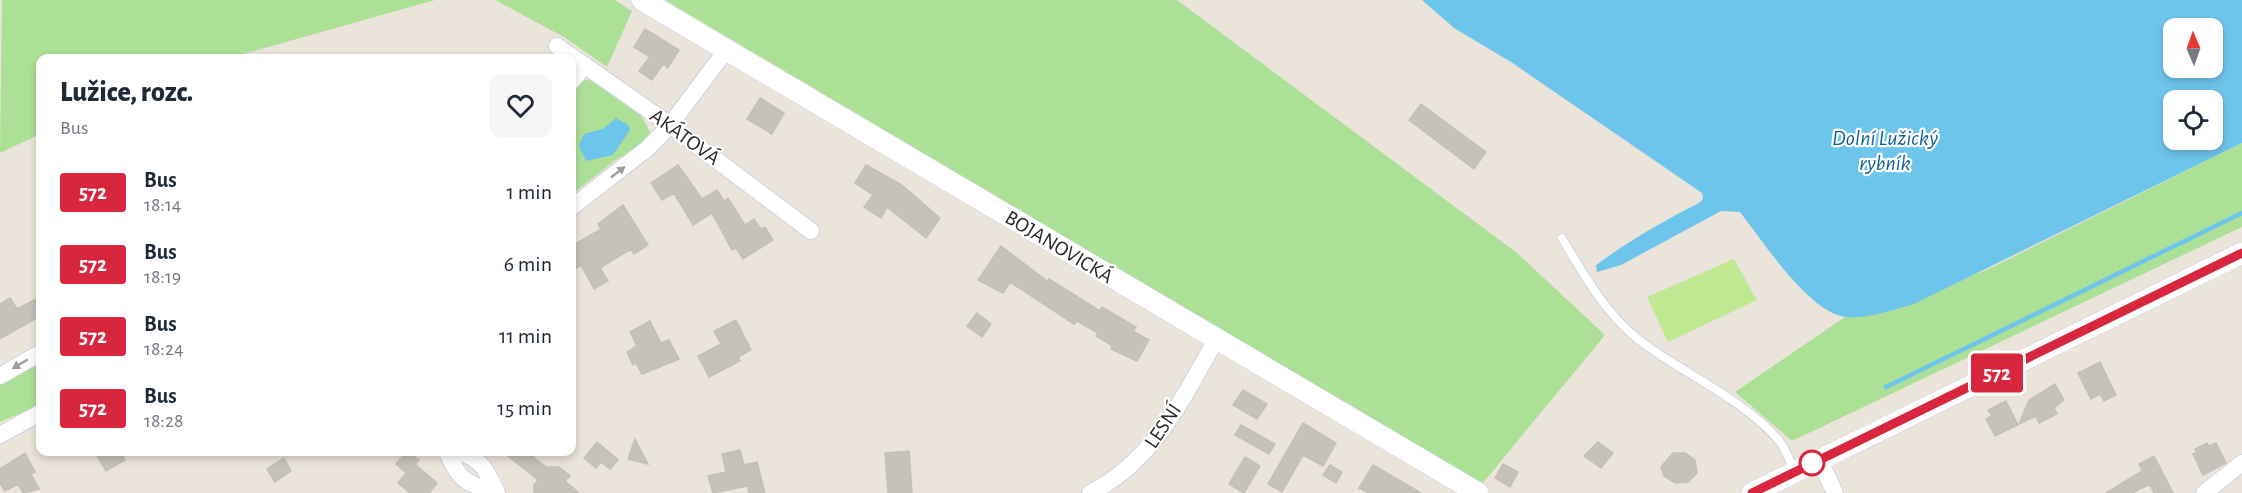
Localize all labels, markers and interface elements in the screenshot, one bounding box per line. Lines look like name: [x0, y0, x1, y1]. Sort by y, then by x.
north arrow: [2163, 18, 2223, 78]
map controls: [2163, 18, 2223, 150]
button: heart: [489, 74, 552, 137]
text: Lužice, rozc.: [60, 79, 193, 107]
button: locate: [2163, 90, 2223, 150]
street label: AKÁTOVÁ: [646, 103, 725, 169]
text: Bus: [60, 118, 88, 138]
water label: Dolní Lužický rybník: [1832, 127, 1938, 174]
one-way arrow: [610, 165, 626, 178]
text: Bus: [144, 169, 177, 191]
text: 1 min: [507, 181, 552, 203]
text: 572: [79, 182, 107, 203]
text: 18:14: [144, 195, 181, 215]
street label: BOJANOVICKÁ: [1001, 205, 1118, 287]
text: Bus: [144, 241, 177, 263]
text: 6 min: [504, 253, 552, 275]
text: 572: [79, 254, 107, 275]
text: 18:19: [144, 267, 181, 287]
text: Bus: [144, 313, 177, 335]
text: 11 min: [499, 325, 552, 347]
text: 572: [79, 326, 107, 347]
text: 18:24: [144, 339, 184, 359]
line badge: 572: [1962, 354, 2032, 392]
one-way arrow: [11, 359, 28, 369]
text: 572: [1983, 363, 2011, 384]
text: Bus: [144, 385, 177, 407]
text: 15 min: [497, 397, 552, 419]
text: 572: [79, 398, 107, 419]
street label: LESNÍ: [1139, 399, 1186, 452]
text: 18:28: [144, 411, 184, 431]
unlabelled marker: [1799, 450, 1825, 476]

